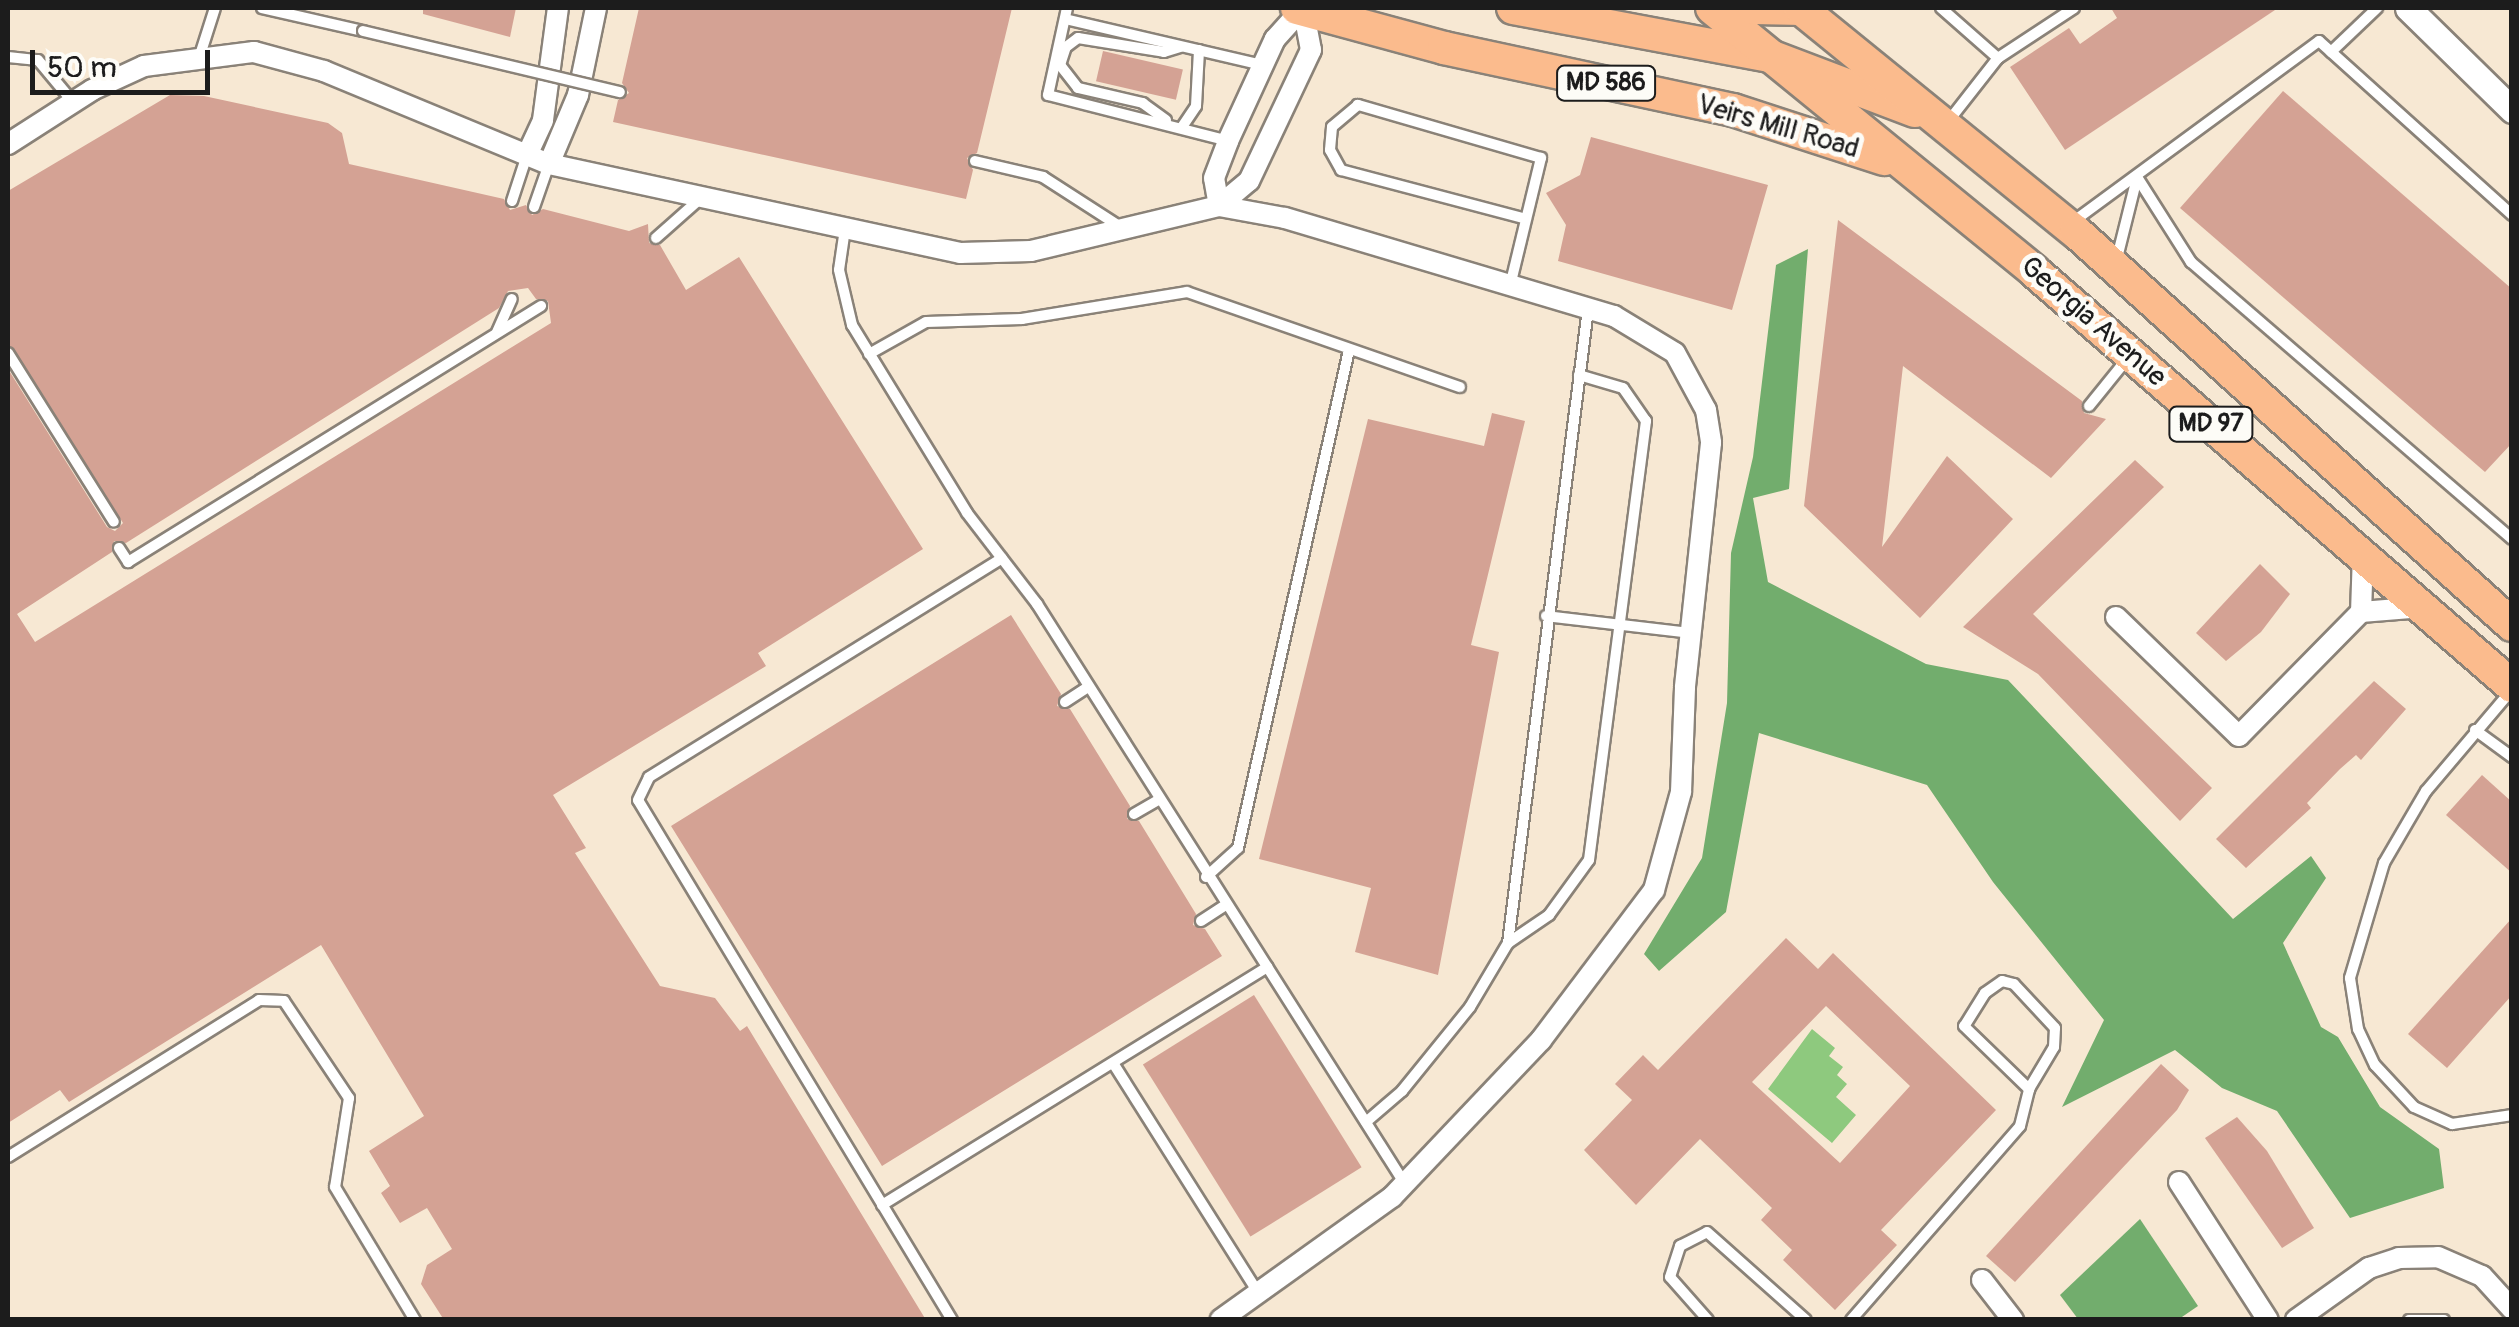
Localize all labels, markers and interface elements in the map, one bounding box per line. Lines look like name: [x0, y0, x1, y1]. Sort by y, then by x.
scale bar: [35, 30, 215, 92]
text: 50 m: [47, 49, 117, 86]
road number: MD 586: [1556, 63, 1656, 103]
street label: Veirs Mill Road: [1693, 88, 1863, 166]
street label: Georgia Avenue: [2013, 250, 2173, 394]
road number: MD 97: [2166, 404, 2256, 444]

